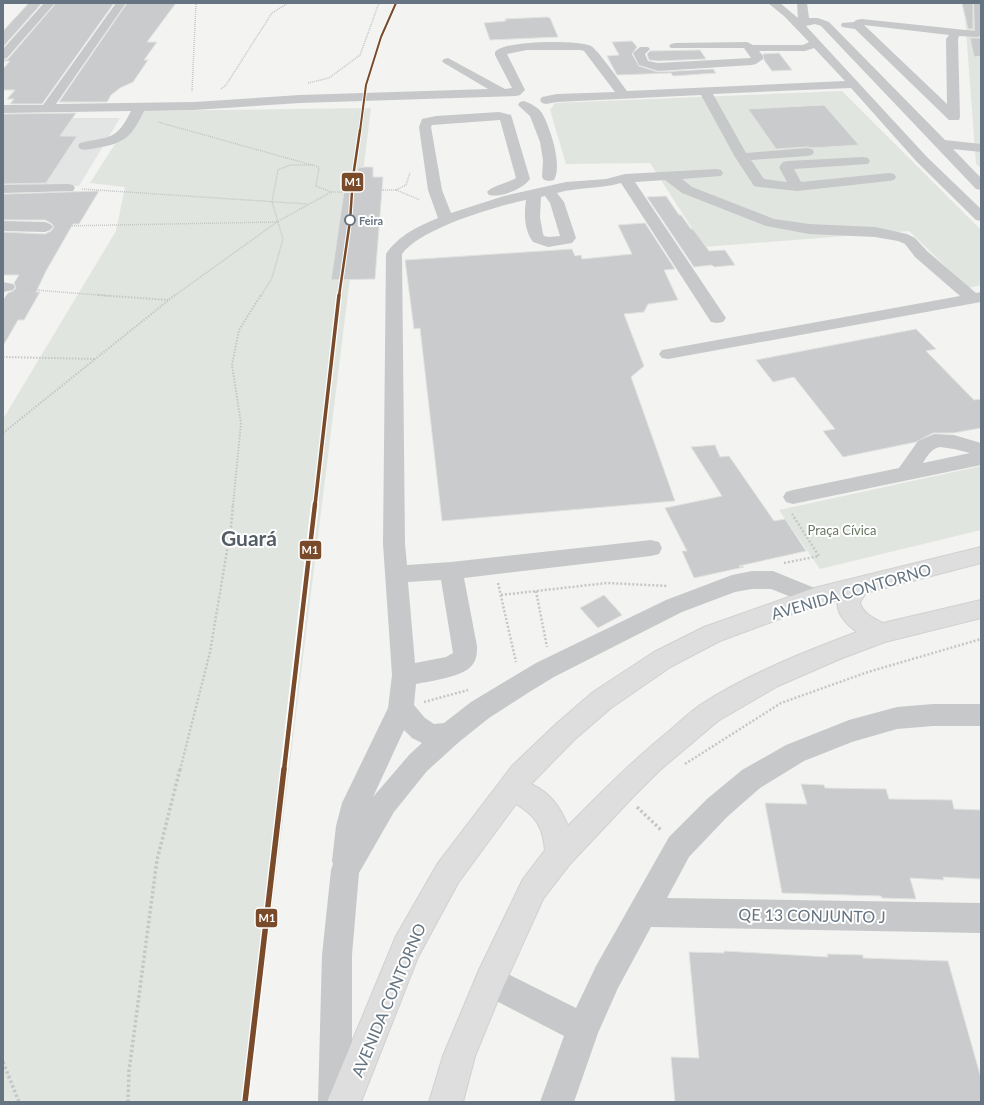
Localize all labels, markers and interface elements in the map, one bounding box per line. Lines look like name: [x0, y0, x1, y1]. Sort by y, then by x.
line badge: M1: [341, 172, 364, 192]
text: M1: [345, 175, 361, 188]
marker: Feira: [344, 214, 356, 226]
place label: Feira: [359, 214, 383, 227]
park label: Praça Cívica: [807, 522, 877, 538]
district label: Guará: [221, 525, 277, 550]
line badge: M1: [299, 540, 322, 560]
text: M1: [302, 543, 318, 556]
street label: AVENIDA CONTORNO: [769, 559, 933, 623]
street label: QE 13 CONJUNTO J: [738, 904, 886, 926]
line badge: M1: [255, 908, 278, 928]
text: M1: [259, 911, 275, 924]
street label: AVENIDA CONTORNO: [347, 920, 429, 1080]

